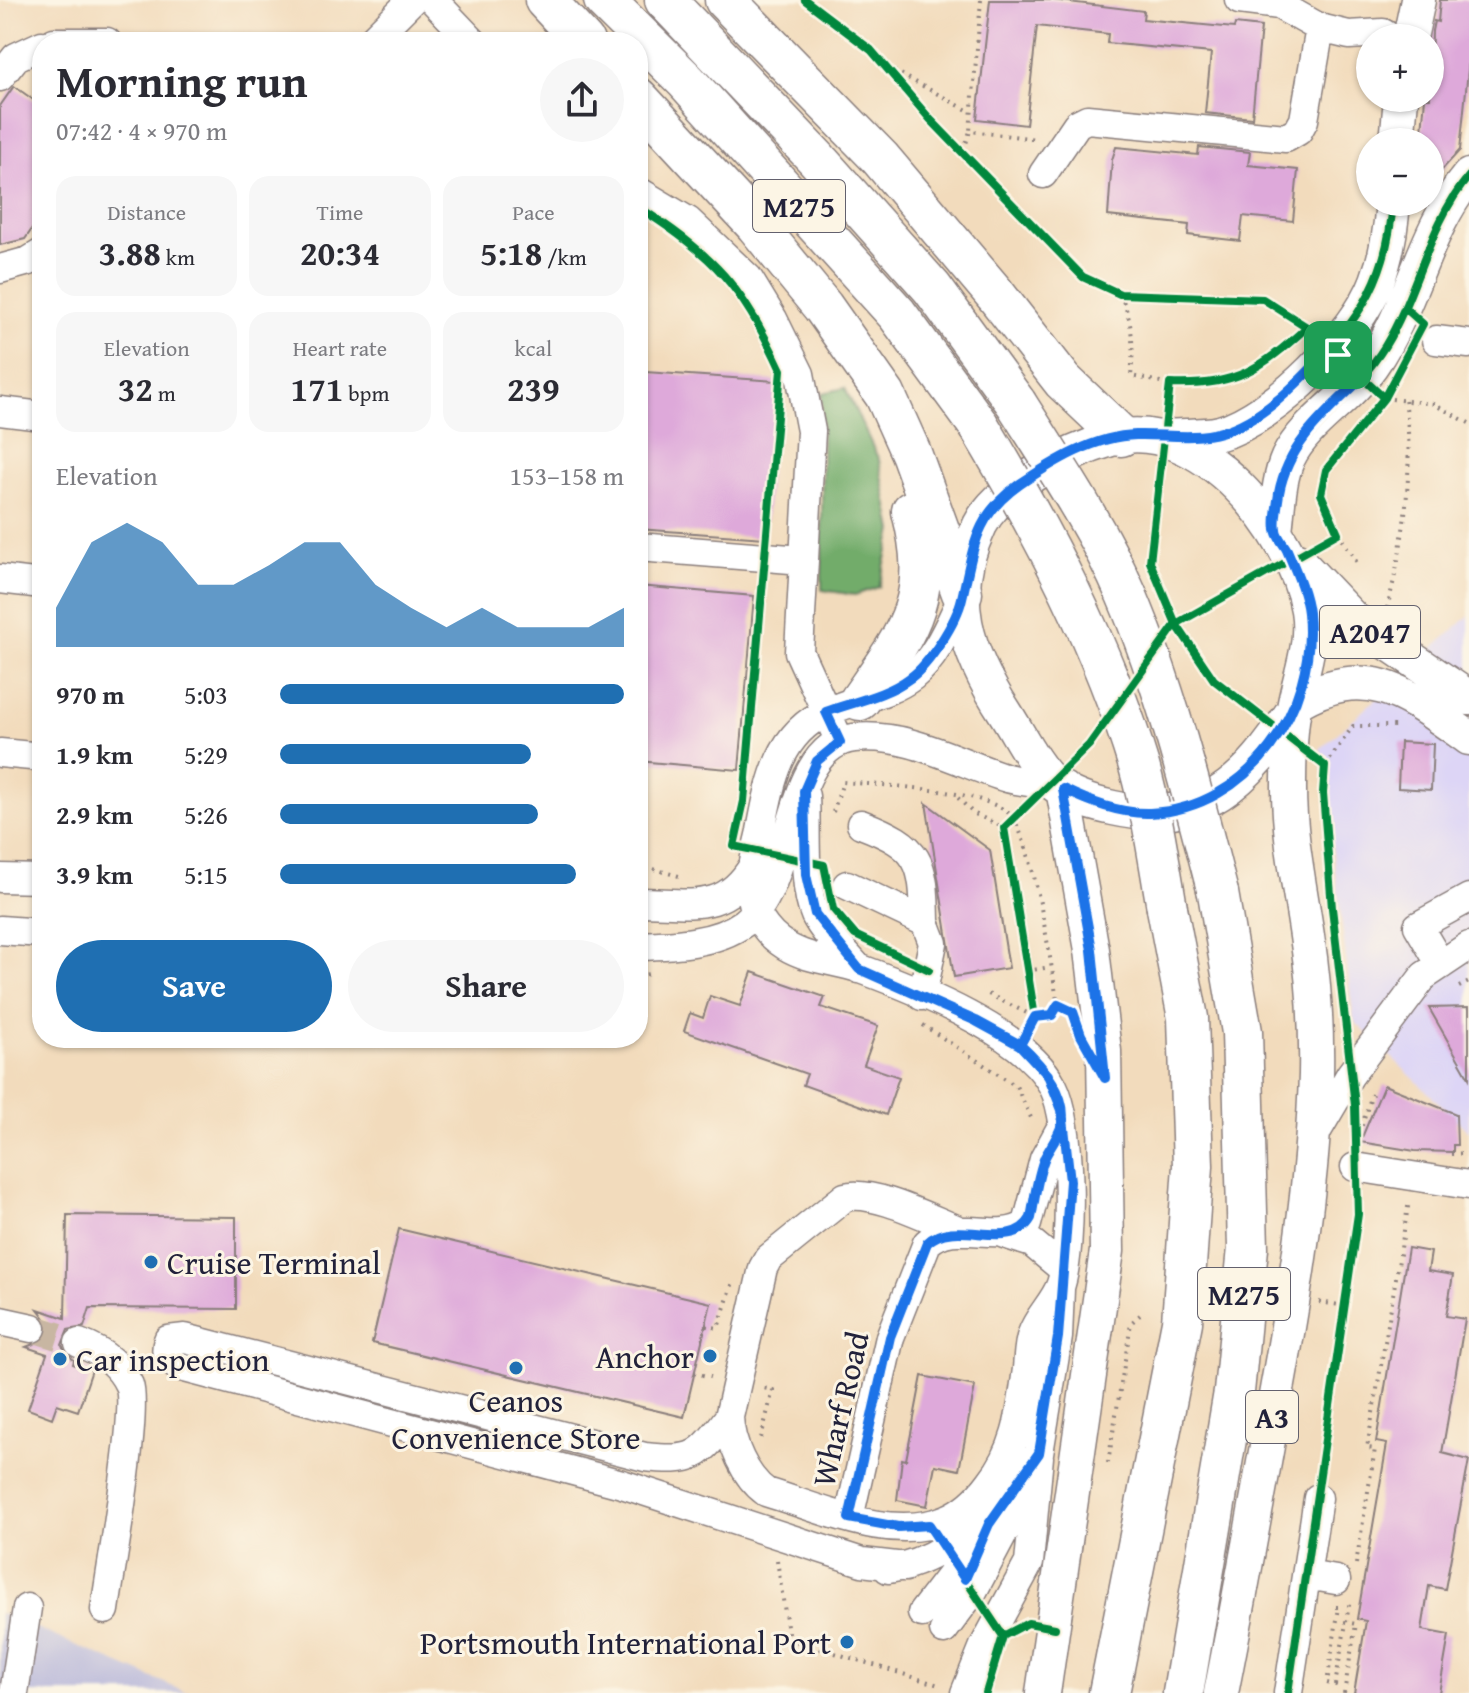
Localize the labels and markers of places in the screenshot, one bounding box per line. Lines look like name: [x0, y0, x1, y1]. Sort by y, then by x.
pin: [1304, 321, 1372, 389]
place label: Cruise Terminal: [167, 1239, 381, 1286]
marker: Cruise Terminal: [142, 1253, 160, 1271]
place label: Anchor: [595, 1333, 694, 1380]
place label: Car inspection: [76, 1336, 269, 1383]
marker: Anchor: [701, 1347, 719, 1365]
marker: Car inspection: [51, 1350, 69, 1368]
marker: Ceanos Convenience Store: [507, 1359, 525, 1377]
place label: Ceanos Convenience Store: [391, 1377, 641, 1461]
place label: Portsmouth International Port: [420, 1619, 831, 1666]
marker: Portsmouth International Port: [838, 1633, 856, 1651]

